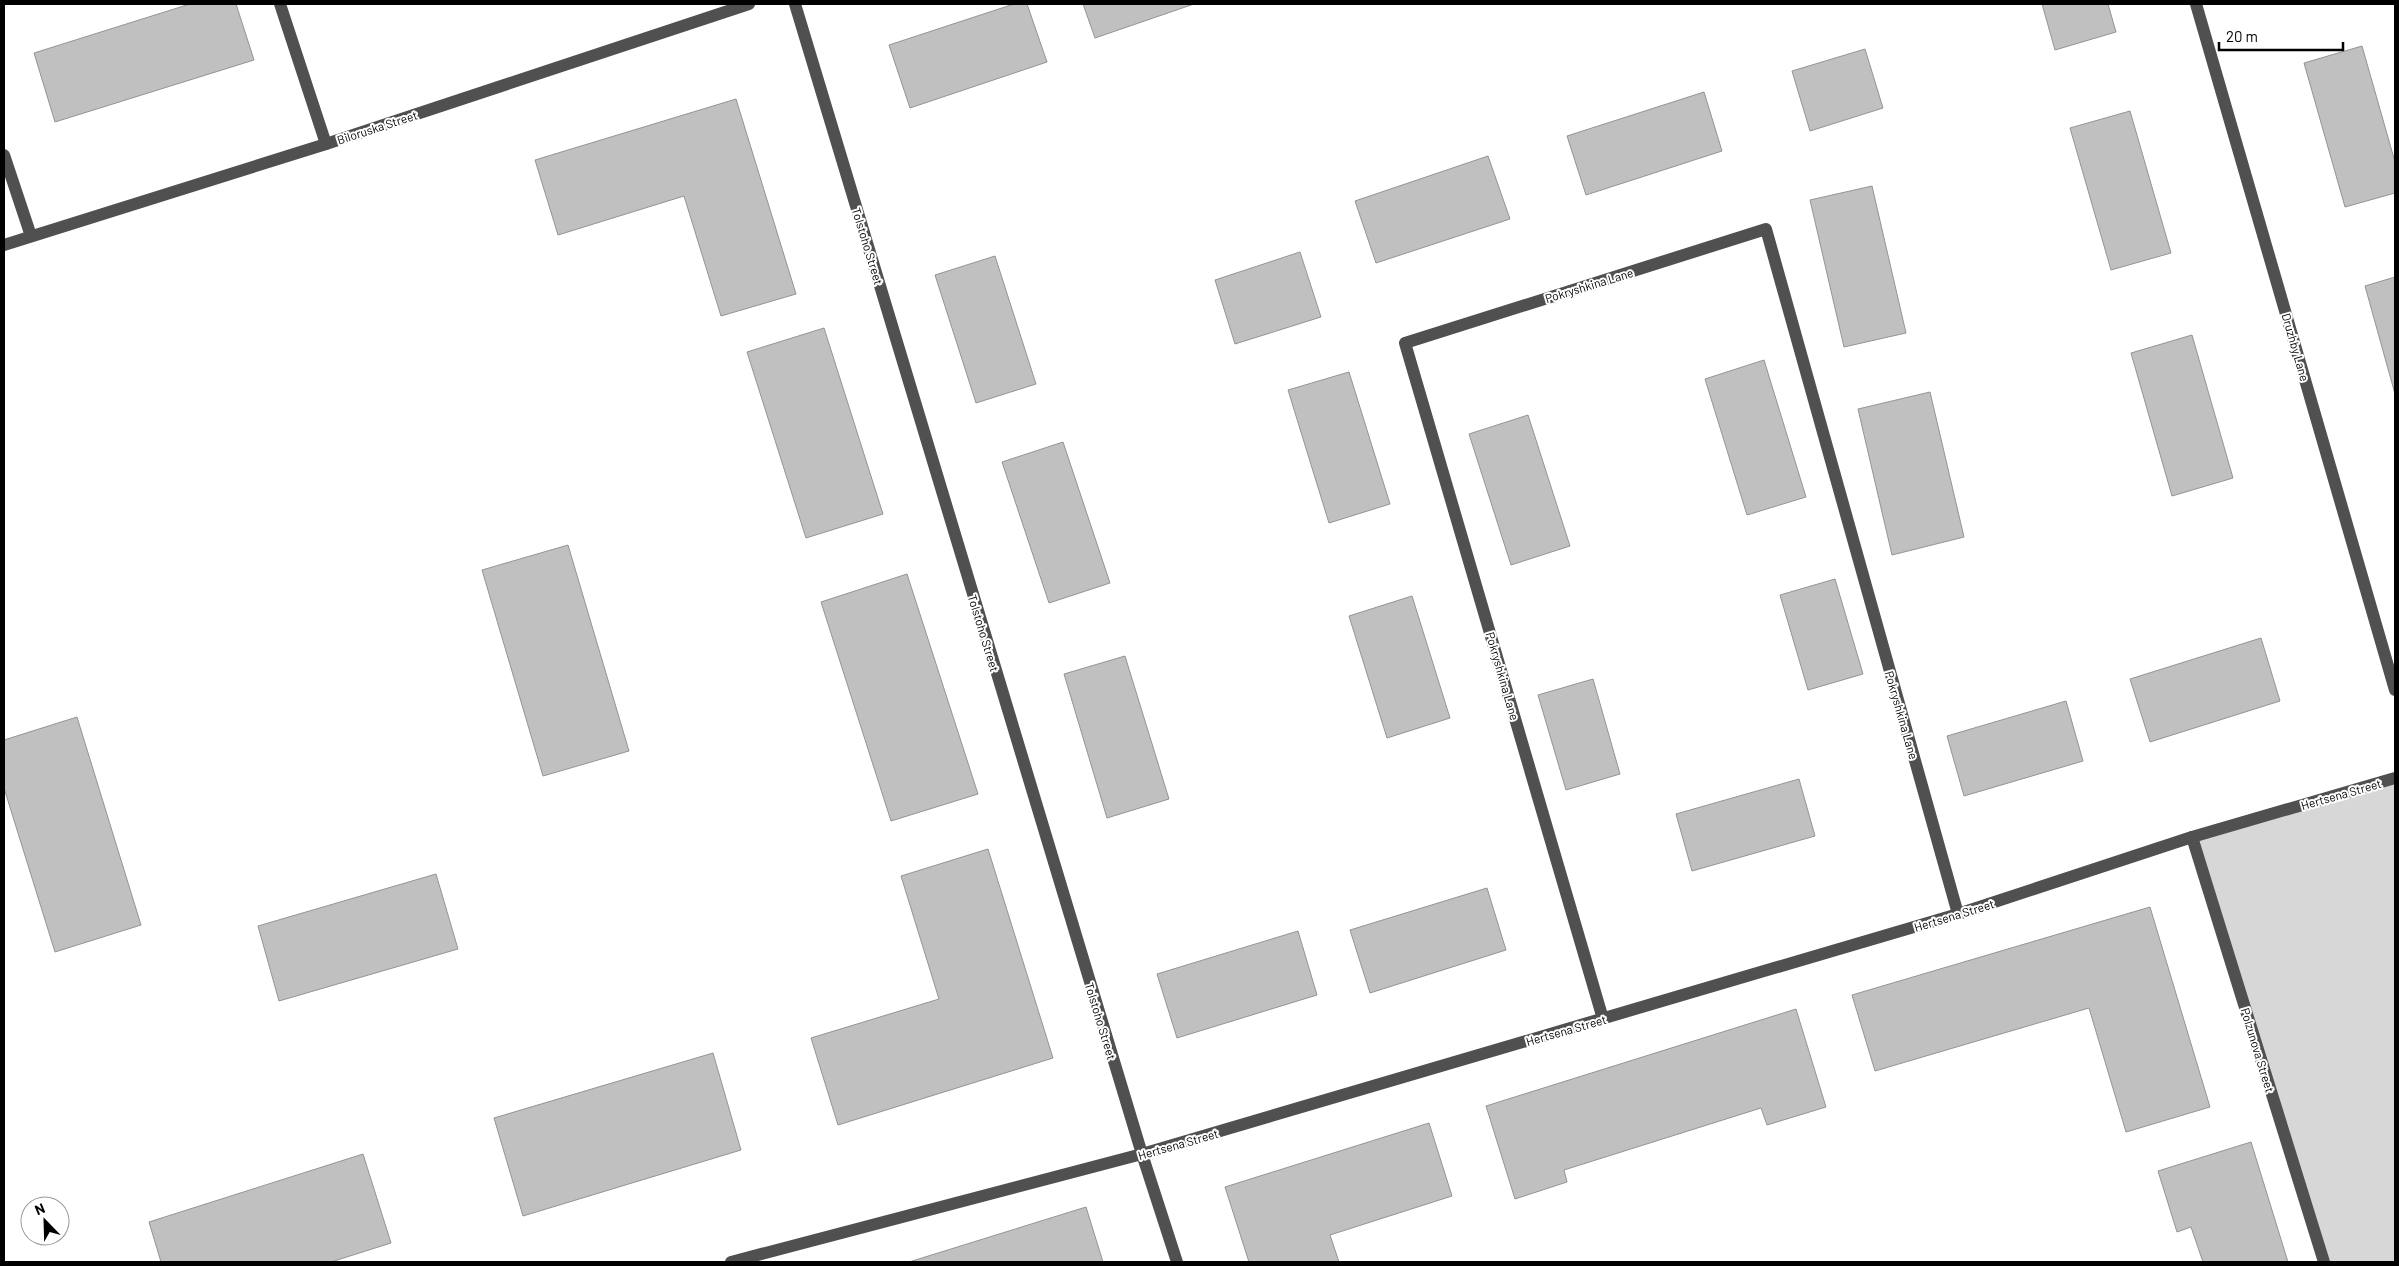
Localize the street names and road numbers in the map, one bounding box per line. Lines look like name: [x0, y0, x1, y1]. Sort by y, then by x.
street label: Biloruska Street: [335, 107, 419, 147]
street label: Tolstoho Street: [850, 206, 886, 286]
street label: Pokryshkina Lane: [1543, 265, 1635, 305]
street label: Druzhby Lane: [2280, 311, 2312, 383]
street label: Tolstoho Street: [966, 593, 1002, 673]
street label: Pokryshkina Lane: [1484, 630, 1522, 722]
street label: Pokryshkina Lane: [1883, 669, 1921, 761]
street label: Hertsena Street: [2299, 776, 2383, 812]
street label: Hertsena Street: [1912, 896, 1996, 934]
street label: Tolstoho Street: [1083, 981, 1119, 1061]
street label: Polzunova Street: [2239, 1006, 2277, 1094]
street label: Hertsena Street: [1524, 1012, 1608, 1048]
street label: Hertsena Street: [1136, 1126, 1220, 1162]

